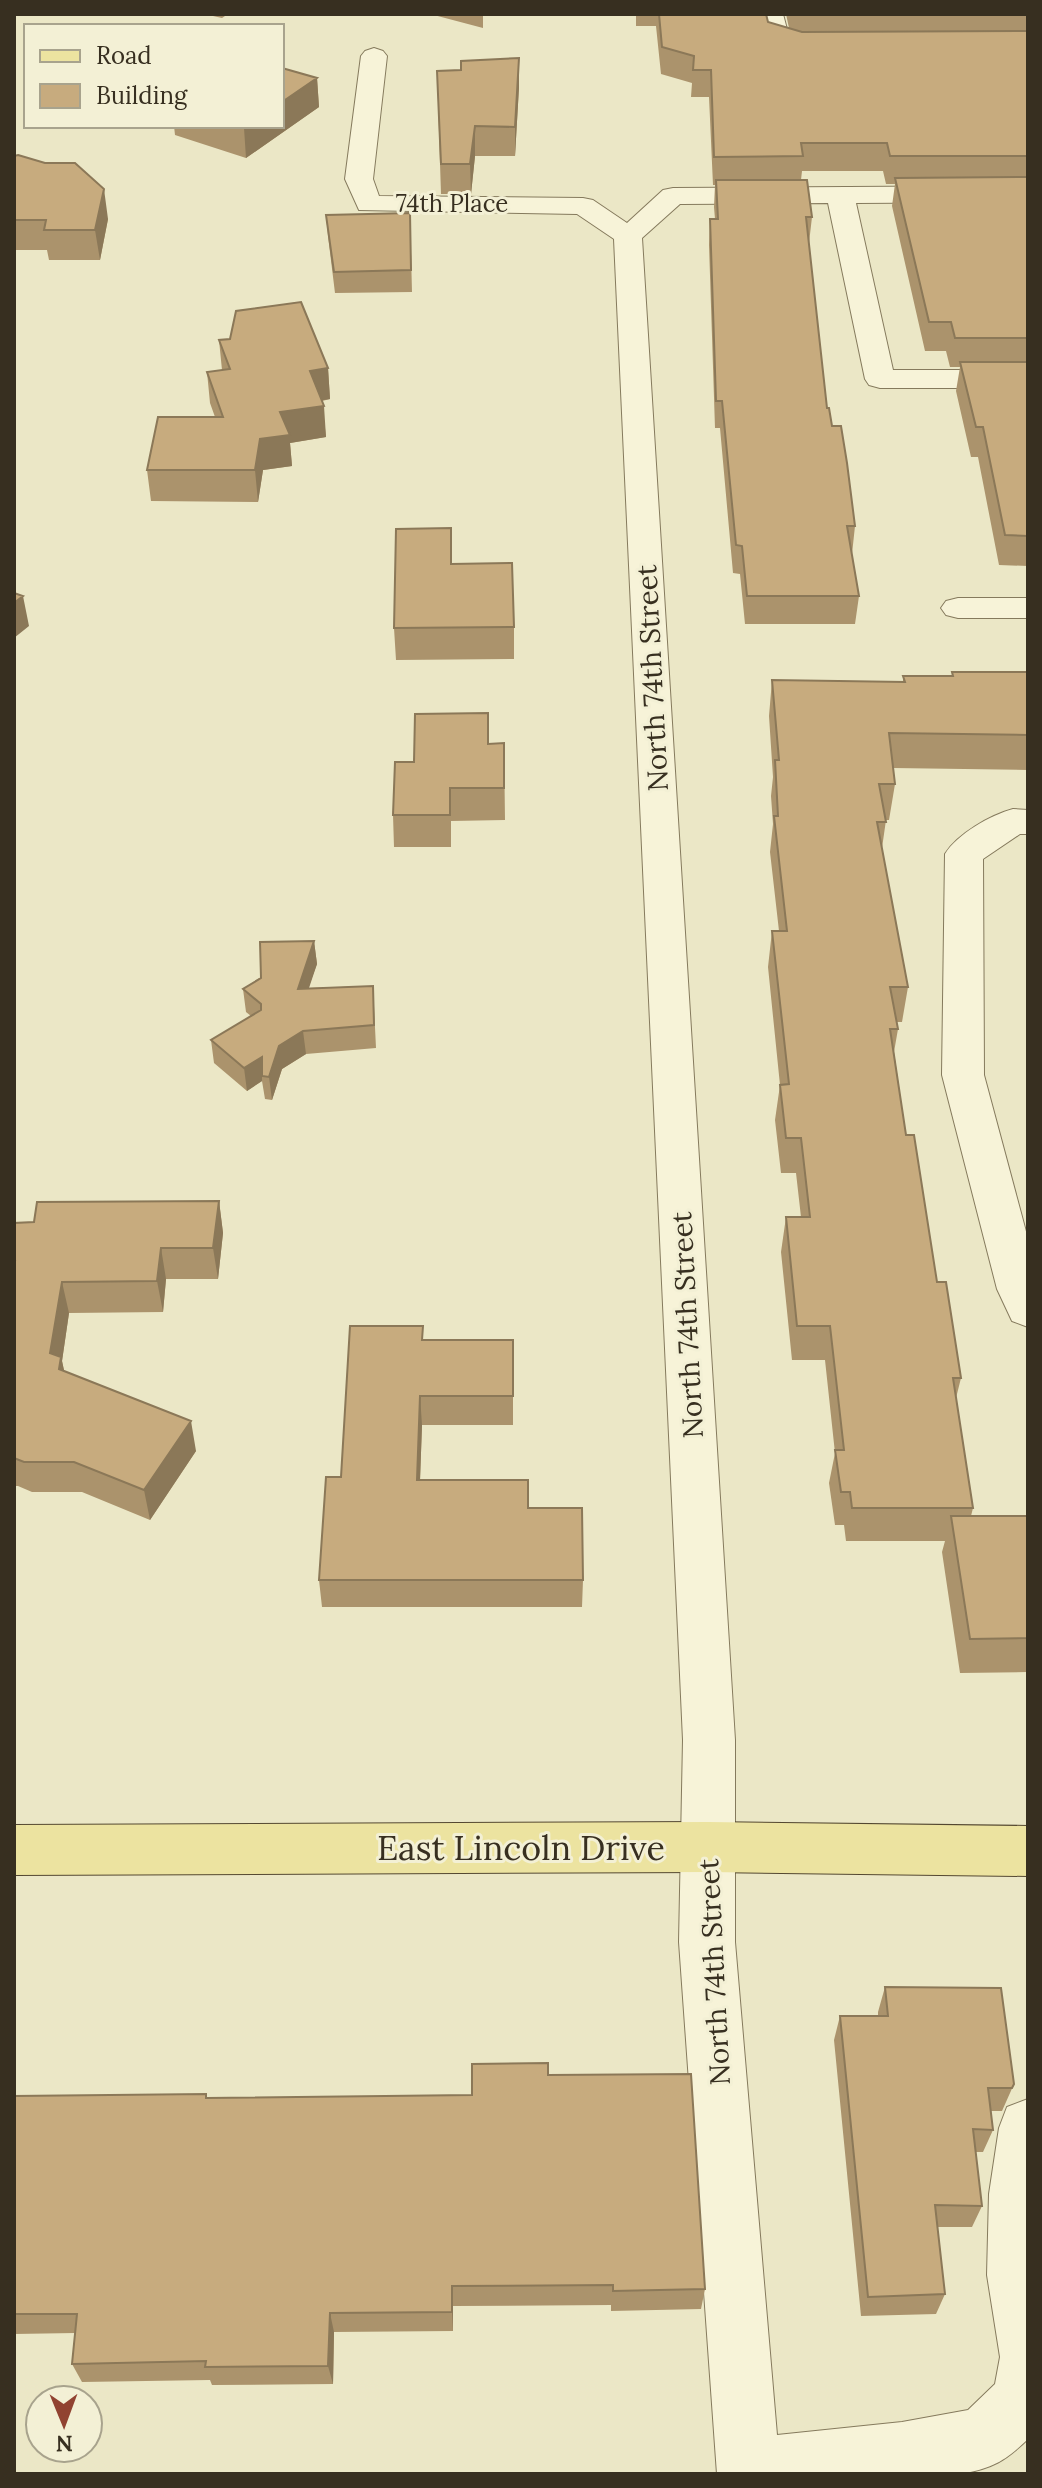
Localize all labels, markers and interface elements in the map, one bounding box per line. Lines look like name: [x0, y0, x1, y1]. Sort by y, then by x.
legend: [24, 24, 284, 128]
text: Road: [96, 40, 152, 71]
text: Building: [96, 80, 188, 111]
street label: 74th Place: [396, 188, 508, 219]
street label: North 74th Street: [628, 564, 676, 792]
street label: North 74th Street: [663, 1211, 711, 1439]
street label: East Lincoln Drive: [377, 1826, 665, 1869]
street label: North 74th Street: [690, 1858, 738, 2086]
north arrow: [24, 2384, 104, 2464]
text: N: [56, 2430, 73, 2458]

